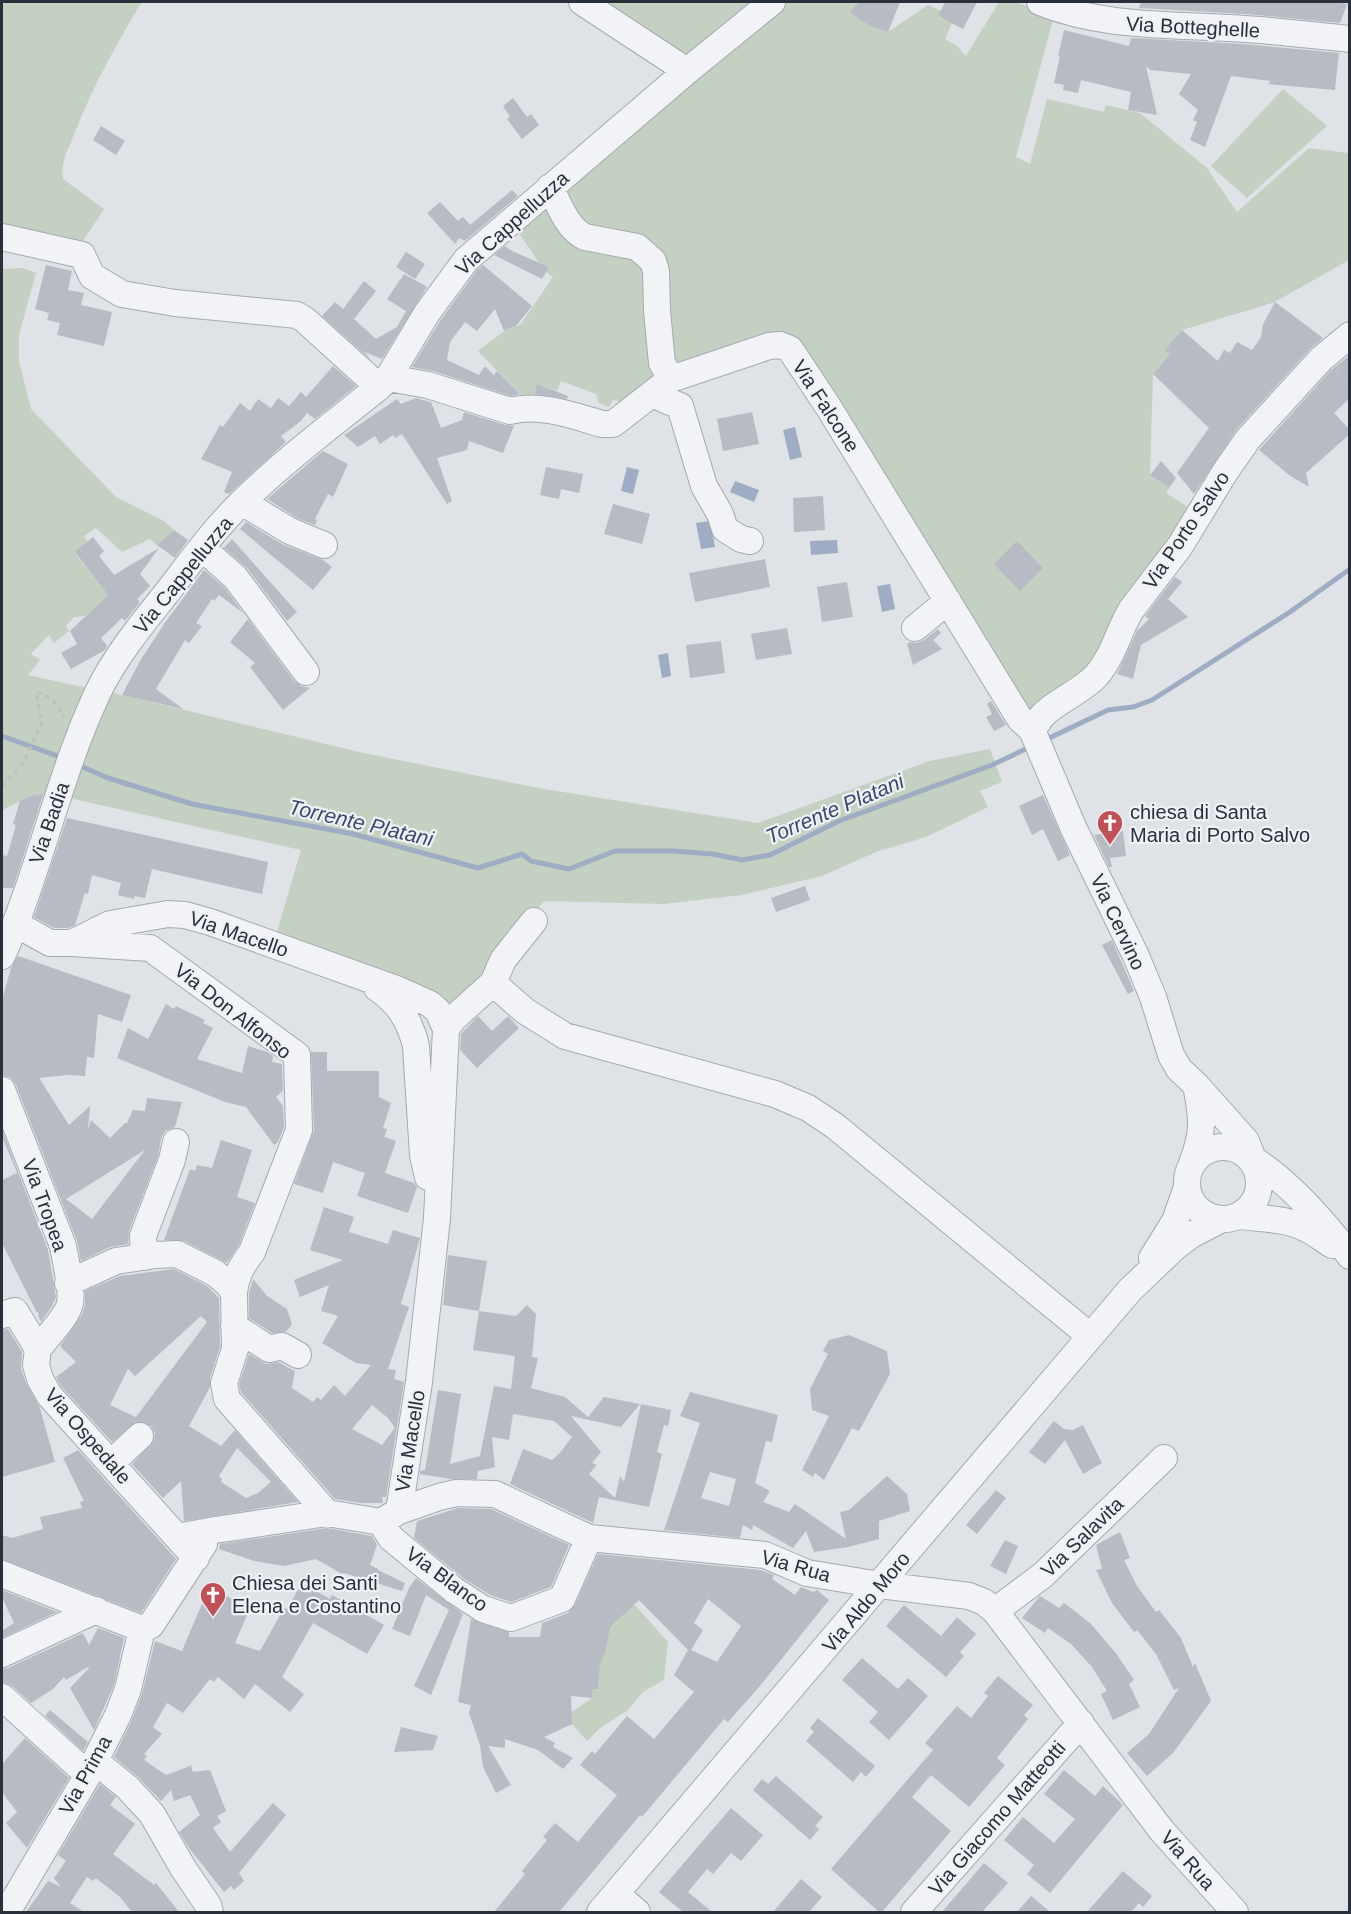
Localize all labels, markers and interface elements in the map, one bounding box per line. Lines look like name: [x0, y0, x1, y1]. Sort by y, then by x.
street label: Via Botteghelle: [1125, 13, 1261, 41]
street label: Via Cappelluzza: [451, 166, 574, 279]
street label: Via Falcone: [788, 356, 864, 456]
street label: Via Porto Salvo: [1138, 467, 1234, 593]
street label: Via Cappelluzza: [129, 511, 237, 638]
water label: Torrente Platani: [762, 769, 908, 848]
street label: Via Badia: [25, 778, 74, 867]
water label: Torrente Platani: [287, 795, 437, 851]
place label: chiesa di Santa Maria di Porto Salvo: [1130, 801, 1310, 846]
church icon: chiesa di Santa Maria di Porto Salvo: [1095, 808, 1125, 846]
street label: Via Cervino: [1086, 871, 1150, 973]
street label: Via Macello: [187, 907, 291, 961]
street label: Via Don Alfonso: [170, 959, 296, 1063]
street label: Via Tropea: [18, 1156, 72, 1255]
street label: Via Ospedale: [40, 1384, 136, 1488]
street label: Via Macello: [391, 1388, 429, 1494]
street label: Via Salavita: [1036, 1492, 1128, 1581]
street label: Via Blanco: [402, 1542, 492, 1616]
street label: Via Rua: [759, 1546, 834, 1587]
street label: Via Aldo Moro: [818, 1547, 914, 1657]
place label: Chiesa dei Santi Elena e Costantino: [232, 1572, 401, 1617]
church icon: Chiesa dei Santi Elena e Costantino: [198, 1580, 228, 1618]
street label: Via Prima: [54, 1731, 116, 1818]
street label: Via Giacomo Matteotti: [924, 1737, 1070, 1899]
street label: Via Rua: [1156, 1826, 1220, 1895]

